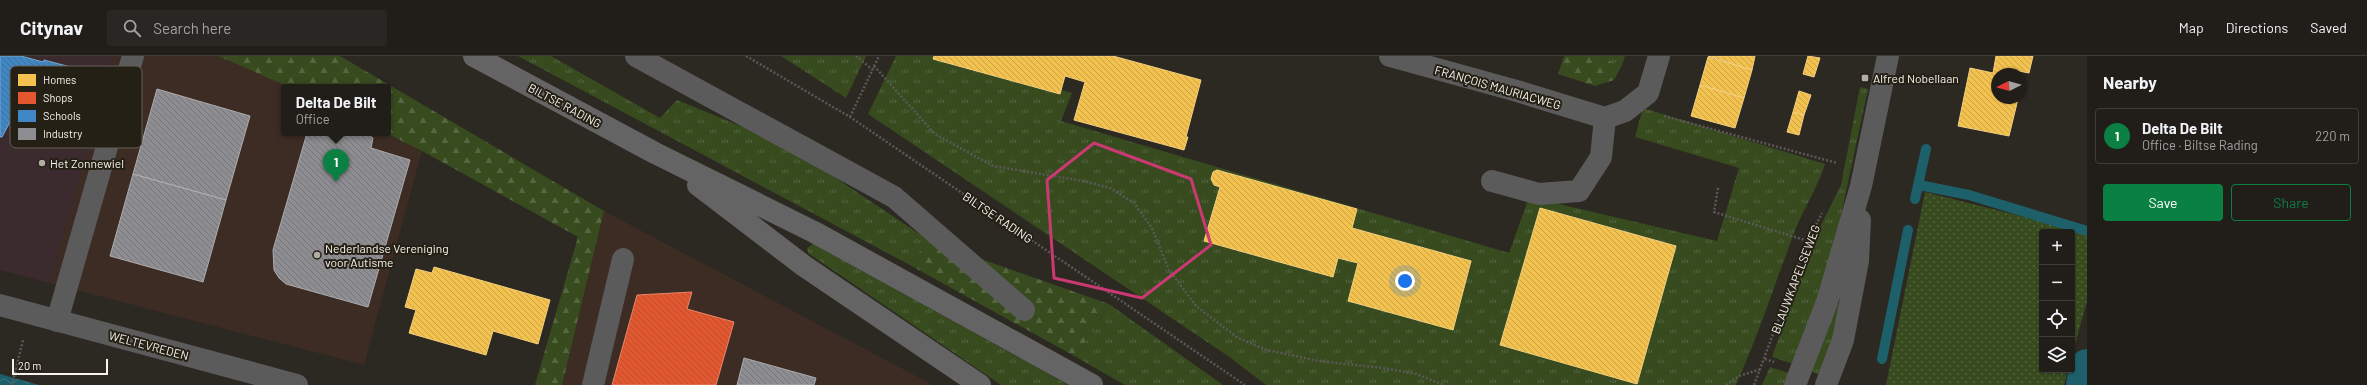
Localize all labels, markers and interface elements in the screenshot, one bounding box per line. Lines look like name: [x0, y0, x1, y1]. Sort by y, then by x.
search box: [107, 10, 387, 46]
text: Citynav: [20, 16, 83, 39]
icon: search: [121, 17, 143, 39]
text: Search here: [153, 19, 231, 37]
text: Map: [2179, 19, 2204, 36]
text: Directions: [2226, 19, 2288, 36]
text: Saved: [2310, 19, 2347, 36]
street label: FRANÇOIS MAURIACWEG: [1433, 62, 1563, 112]
legend: [10, 66, 142, 148]
north arrow: [1991, 68, 2027, 104]
place label: Alfred Nobellaan: [1873, 71, 1959, 85]
text: Nearby: [2103, 72, 2157, 92]
text: Homes: [43, 73, 76, 86]
marker: Alfred Nobellaan: [1860, 73, 1870, 83]
street label: BILTSE RADING: [526, 80, 604, 130]
popup: [281, 84, 391, 136]
text: Shops: [43, 91, 73, 104]
text: Delta De Bilt: [296, 93, 376, 111]
text: Schools: [43, 109, 81, 122]
text: Office: [296, 111, 330, 127]
text: Delta De Bilt: [2142, 119, 2223, 137]
text: Industry: [43, 127, 82, 140]
text: 1: [2115, 128, 2119, 144]
text: 220 m: [2315, 128, 2350, 144]
text: Office · Biltse Rading: [2142, 137, 2258, 153]
pin: 1: [323, 149, 349, 182]
place label: Het Zonnewiel: [50, 156, 124, 170]
marker: Het Zonnewiel: [37, 158, 47, 168]
button: Save: [2103, 184, 2223, 221]
button: Share: [2231, 184, 2351, 221]
street label: BILTSE RADING: [961, 189, 1035, 245]
street label: BLAUWKAPELSEWEG: [1768, 223, 1822, 335]
map controls: [2039, 229, 2075, 373]
button: +: [2039, 229, 2075, 265]
place label: Nederlandse Vereniging voor Autisme: [325, 241, 449, 269]
marker: Nederlandse Vereniging voor Autisme: [312, 250, 322, 260]
button: −: [2039, 265, 2075, 301]
your location: [1395, 271, 1415, 291]
button: locate: [2039, 301, 2075, 337]
street label: WELTEVREDEN: [108, 328, 190, 362]
button: layers: [2039, 337, 2075, 373]
scale bar: [12, 357, 108, 376]
text: 20 m: [18, 359, 41, 372]

